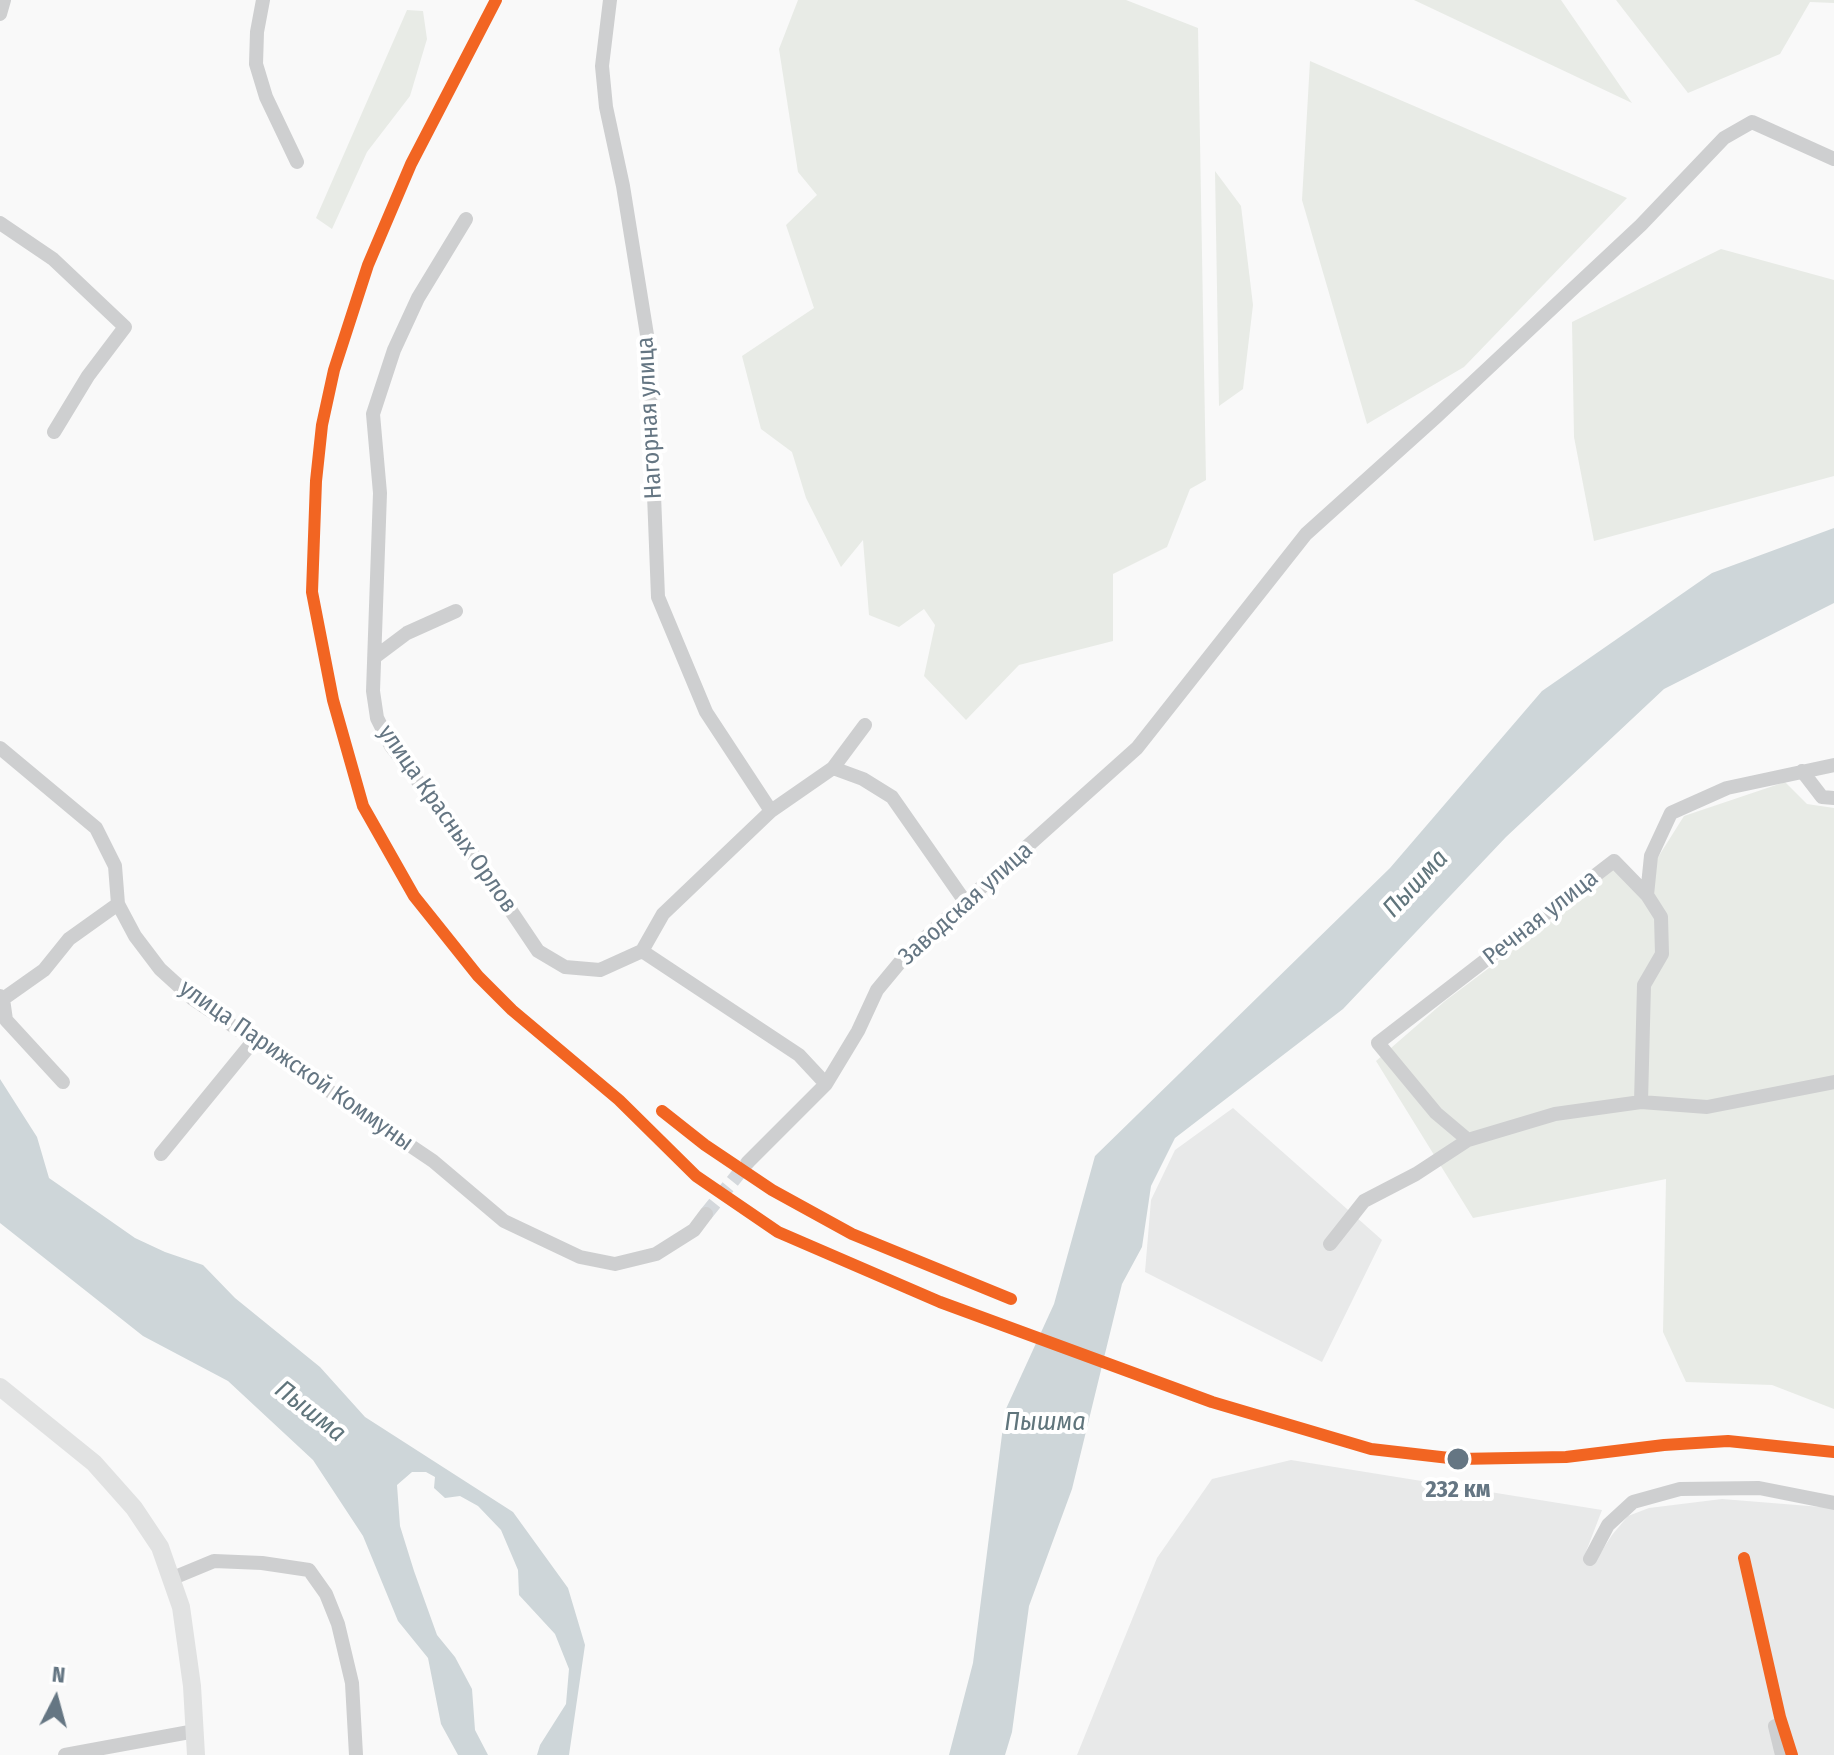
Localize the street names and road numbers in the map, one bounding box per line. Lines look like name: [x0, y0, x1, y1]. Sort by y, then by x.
street label: Нагорная улица: [631, 336, 669, 500]
street label: улица Красных Орлов: [371, 720, 523, 918]
street label: Заводская улица: [893, 836, 1039, 972]
street label: Речная улица: [1478, 864, 1604, 972]
street label: улица Парижской Коммуны: [174, 974, 418, 1158]

